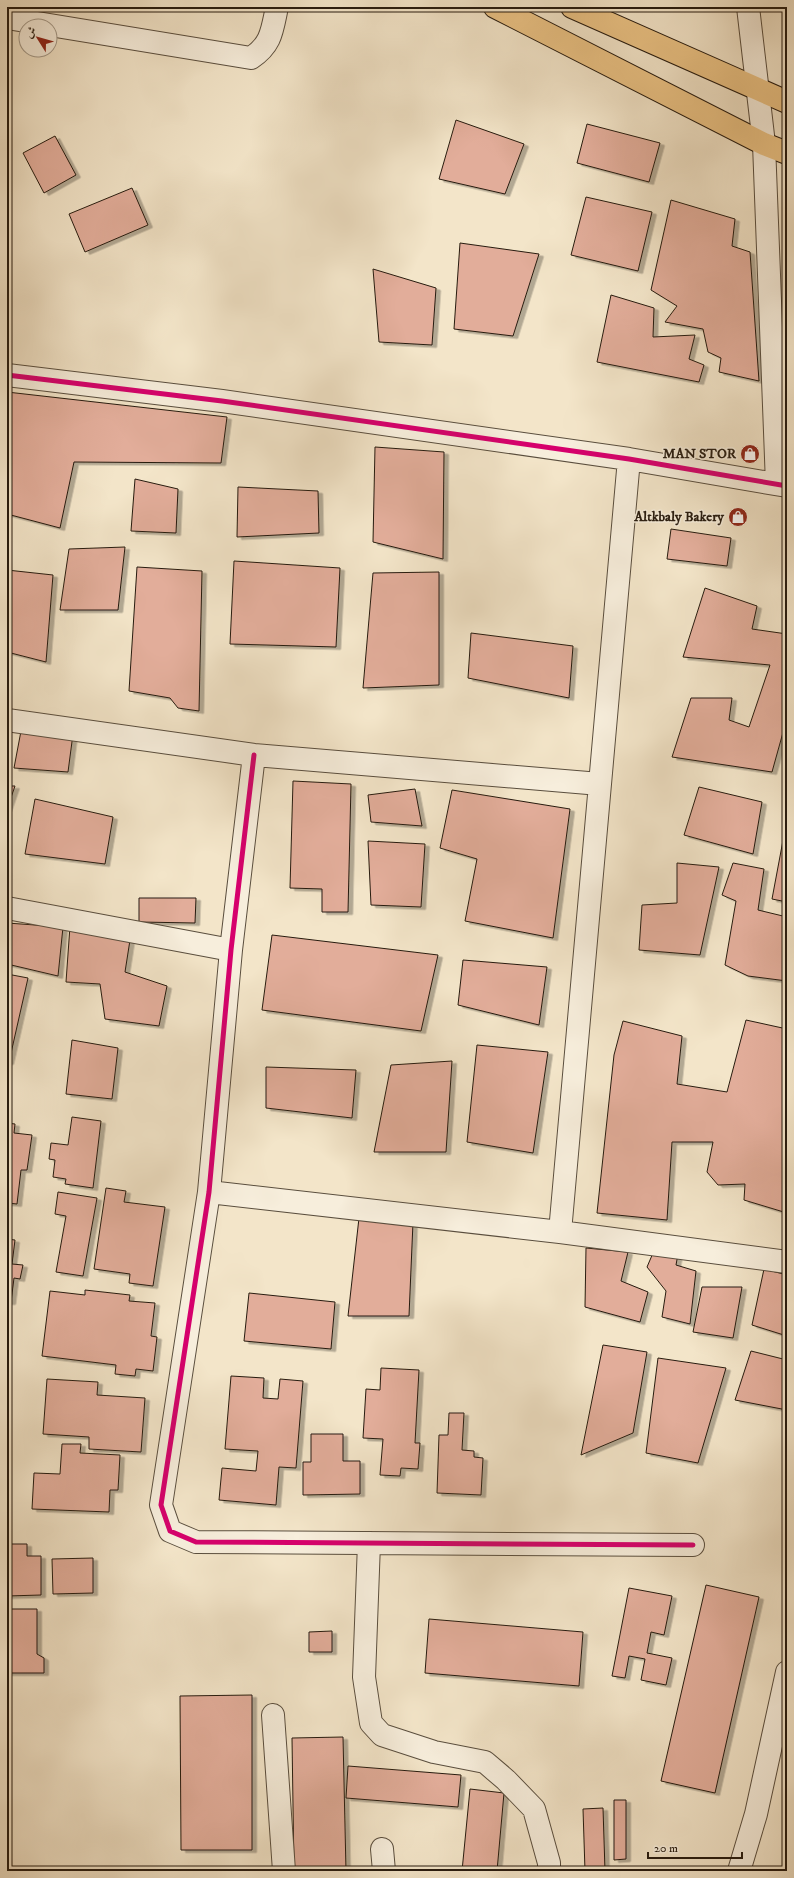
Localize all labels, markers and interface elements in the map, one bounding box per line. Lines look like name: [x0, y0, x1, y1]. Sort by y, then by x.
north arrow: [18, 18, 58, 58]
text: ش: [22, 24, 40, 41]
shop icon: MAN STOR: [739, 443, 761, 465]
place label: MAN STOR: [663, 445, 737, 463]
shop icon: Altkbaly Bakery: [727, 506, 749, 528]
place label: Altkbaly Bakery: [633, 508, 724, 526]
scale bar: [648, 1834, 742, 1860]
text: 20 m: [654, 1841, 678, 1856]

